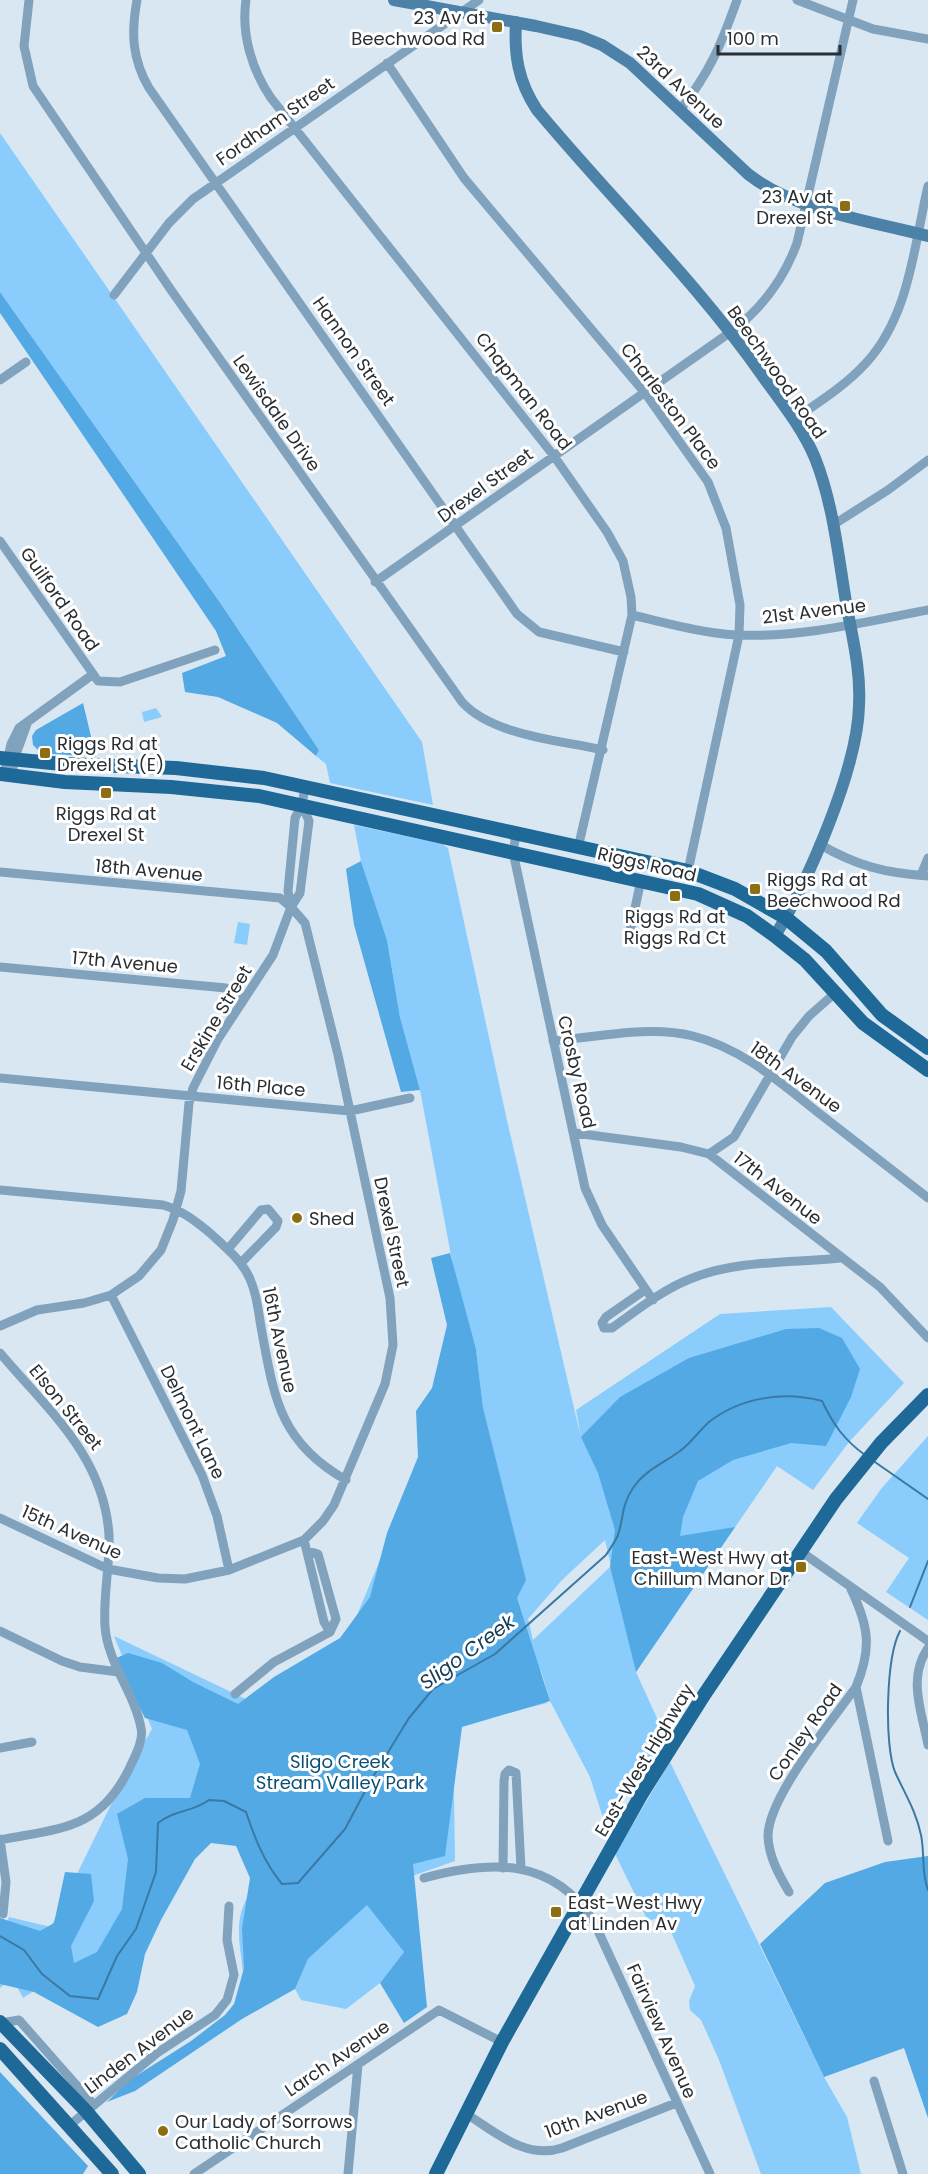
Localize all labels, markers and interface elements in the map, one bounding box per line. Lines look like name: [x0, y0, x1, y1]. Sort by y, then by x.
place label: 23 Av at Beechwood Rd: [351, 5, 485, 51]
scale bar: [718, 18, 840, 56]
marker: 23 Av at Beechwood Rd: [490, 20, 504, 34]
text: 100 m: [727, 26, 779, 51]
street label: 23rd Avenue: [631, 40, 731, 134]
street label: Fordham Street: [211, 71, 339, 171]
place label: 23 Av at Drexel St: [756, 184, 833, 230]
marker: 23 Av at Drexel St: [838, 199, 852, 213]
street label: Hannon Street: [307, 291, 401, 411]
street label: Beechwood Road: [722, 300, 832, 444]
street label: Chapman Road: [470, 327, 578, 455]
street label: Charleston Place: [615, 337, 727, 475]
street label: Lewisdale Drive: [227, 350, 327, 476]
street label: Drexel Street: [432, 442, 538, 528]
street label: Guilford Road: [15, 542, 105, 656]
street label: 21st Avenue: [761, 592, 867, 630]
place label: Riggs Rd at Drexel St (E): [57, 731, 164, 777]
marker: Riggs Rd at Drexel St (E): [38, 746, 52, 760]
marker: Riggs Rd at Drexel St: [99, 786, 113, 800]
place label: Riggs Rd at Drexel St: [56, 801, 156, 847]
street label: Riggs Road: [595, 840, 699, 888]
street label: 18th Avenue: [94, 853, 204, 887]
place label: Riggs Rd at Beechwood Rd: [767, 867, 901, 913]
marker: Riggs Rd at Beechwood Rd: [748, 882, 762, 896]
marker: Riggs Rd at Riggs Rd Ct: [668, 889, 682, 903]
place label: Riggs Rd at Riggs Rd Ct: [624, 904, 726, 950]
street label: 17th Avenue: [71, 945, 179, 979]
street label: Erskine Street: [175, 960, 257, 1076]
street label: Crosby Road: [552, 1013, 602, 1131]
street label: 18th Avenue: [745, 1035, 847, 1119]
street label: 16th Place: [215, 1070, 307, 1102]
street label: 17th Avenue: [729, 1146, 827, 1230]
street label: Drexel Street: [368, 1174, 416, 1290]
place label: Shed: [309, 1206, 354, 1231]
marker: Shed: [290, 1211, 304, 1225]
street label: 16th Avenue: [257, 1285, 303, 1395]
street label: Elson Street: [24, 1359, 108, 1455]
street label: Delmont Lane: [155, 1361, 231, 1483]
street label: 15th Avenue: [18, 1499, 126, 1565]
place label: East-West Hwy at Chillum Manor Dr: [631, 1545, 789, 1591]
marker: East-West Hwy at Chillum Manor Dr: [794, 1560, 808, 1574]
water label: Sligo Creek: [414, 1607, 522, 1696]
street label: Conley Road: [762, 1678, 848, 1786]
street label: East-West Highway: [588, 1679, 700, 1841]
park label: Sligo Creek Stream Valley Park: [256, 1749, 425, 1795]
place label: East-West Hwy at Linden Av: [568, 1890, 702, 1936]
marker: East-West Hwy at Linden Av: [549, 1905, 563, 1919]
street label: Fairview Avenue: [621, 1960, 703, 2102]
street label: Linden Avenue: [79, 2001, 199, 2099]
street label: Larch Avenue: [280, 2014, 394, 2102]
street label: 10th Avenue: [541, 2084, 651, 2144]
place label: Our Lady of Sorrows Catholic Church: [175, 2109, 353, 2155]
marker: Our Lady of Sorrows Catholic Church: [156, 2124, 170, 2138]

